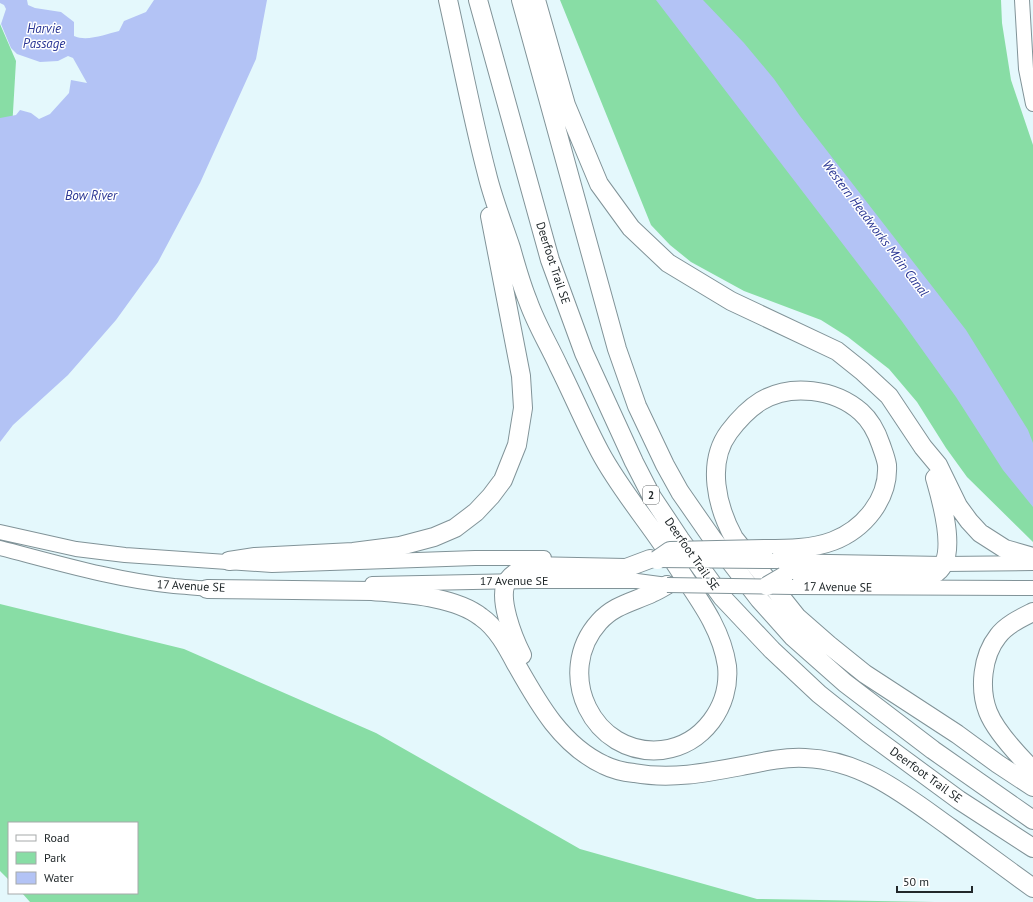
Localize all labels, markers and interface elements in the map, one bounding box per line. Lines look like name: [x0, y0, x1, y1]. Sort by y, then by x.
water label: Harvie Passage: [23, 20, 65, 52]
water label: Western Headworks Main Canal: [819, 157, 933, 300]
water label: Bow River: [65, 187, 118, 204]
street label: Deerfoot Trail SE: [533, 220, 574, 306]
road number: 2: [643, 486, 659, 504]
street label: Deerfoot Trail SE: [662, 514, 723, 593]
street label: 17 Avenue SE: [480, 573, 548, 588]
street label: 17 Avenue SE: [156, 576, 226, 595]
street label: 17 Avenue SE: [804, 578, 873, 595]
street label: Deerfoot Trail SE: [887, 743, 965, 806]
legend: [8, 822, 138, 894]
text: Road: [44, 830, 69, 845]
text: Park: [44, 850, 66, 865]
scale bar: [897, 868, 972, 894]
text: Water: [44, 870, 74, 885]
text: 50 m: [903, 874, 929, 889]

